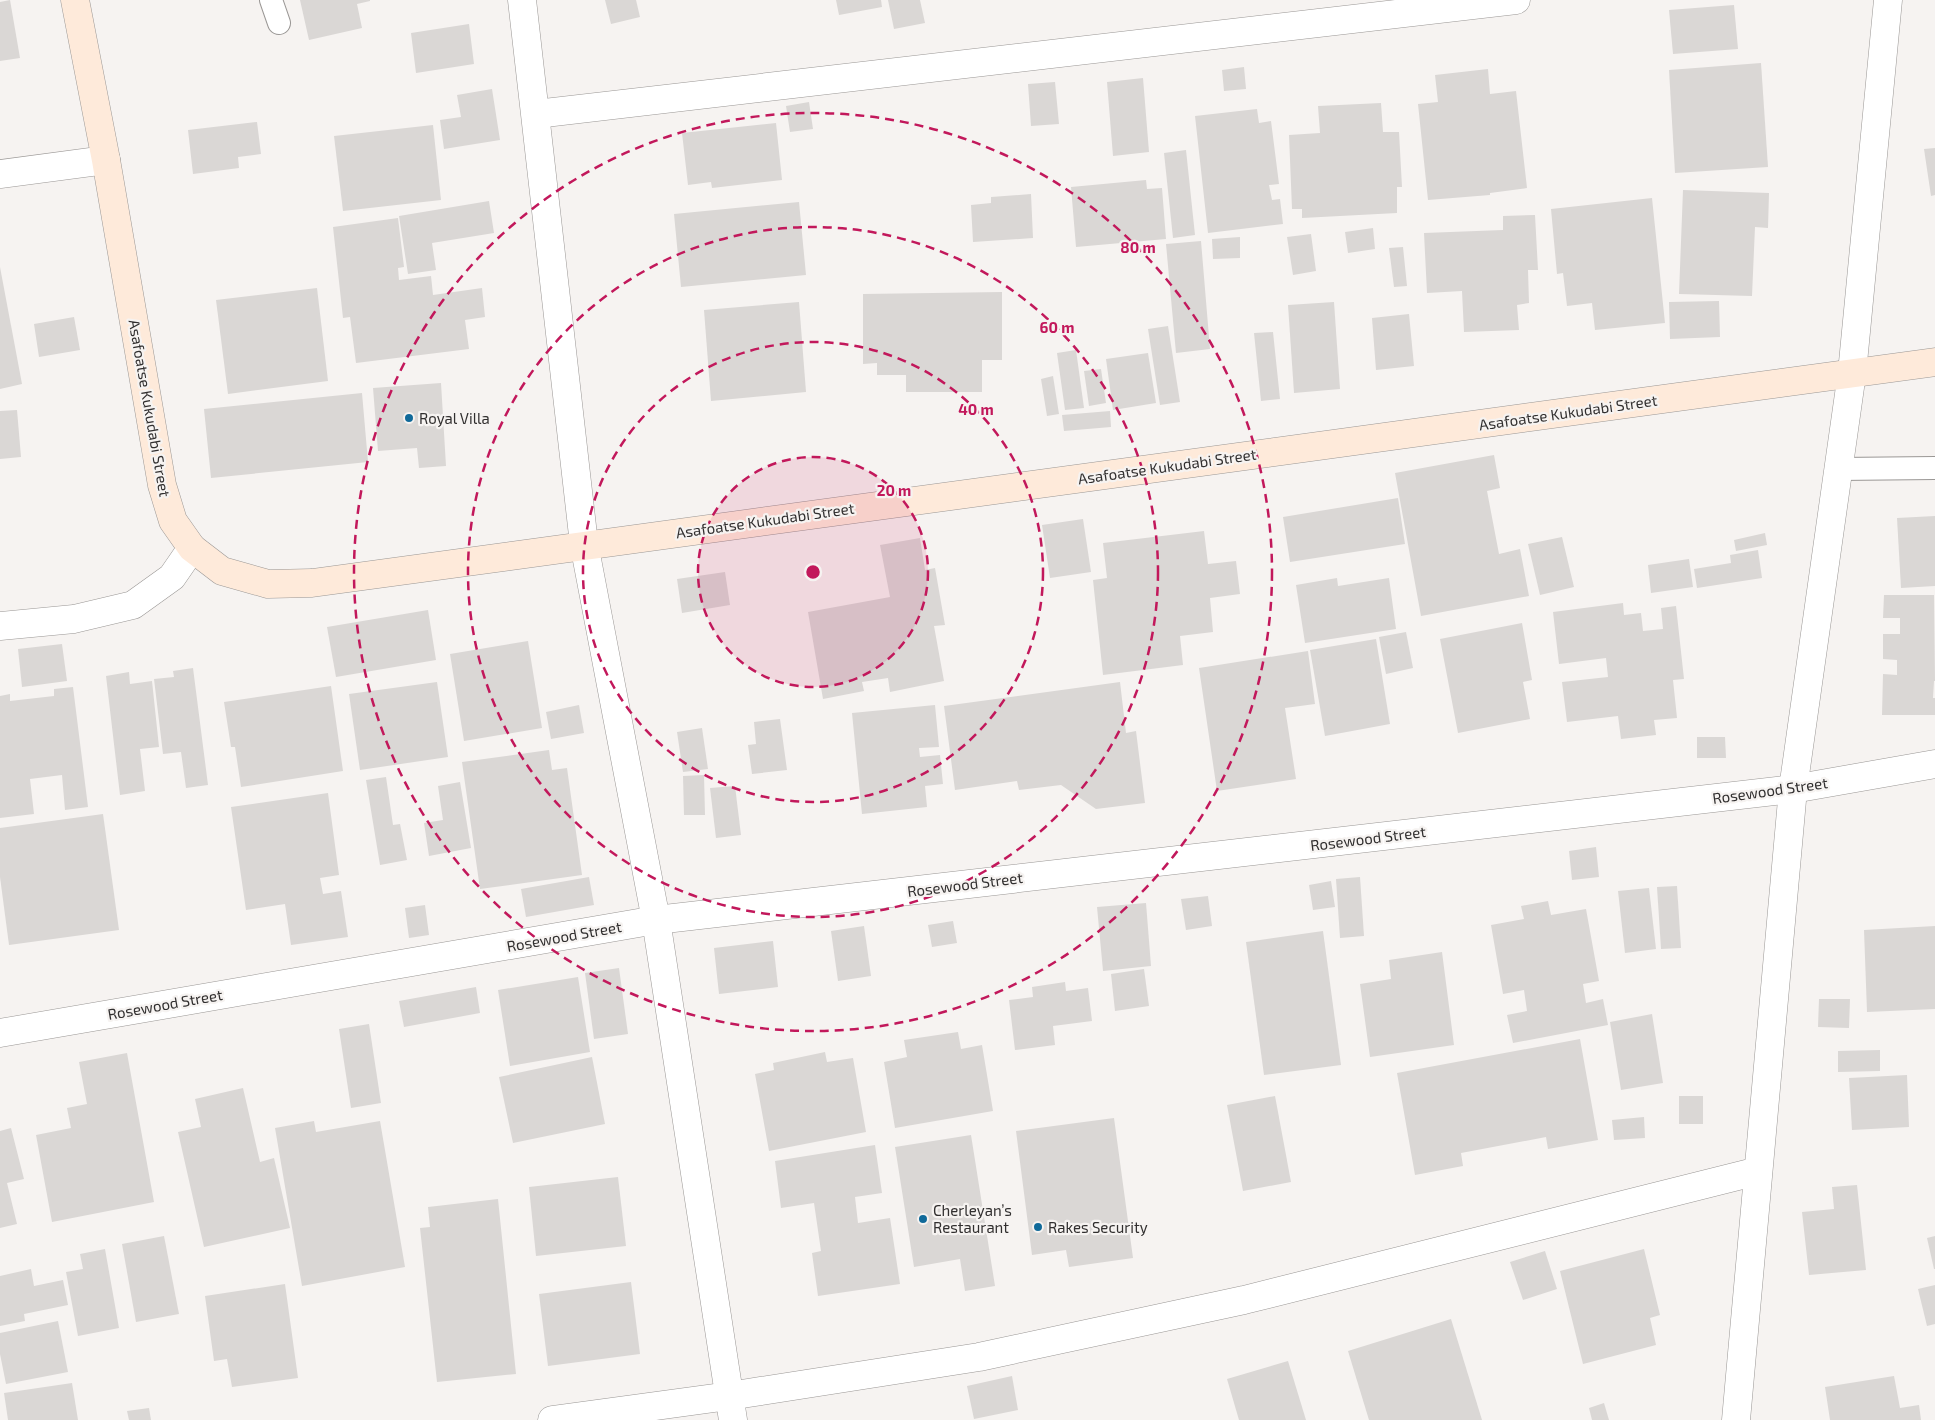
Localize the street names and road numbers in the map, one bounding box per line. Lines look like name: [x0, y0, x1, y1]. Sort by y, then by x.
street label: Asafoatse Kukudabi Street: [126, 318, 175, 498]
street label: Asafoatse Kukudabi Street: [1478, 391, 1659, 433]
street label: Asafoatse Kukudabi Street: [1077, 445, 1258, 487]
street label: Asafoatse Kukudabi Street: [675, 499, 856, 541]
street label: Rosewood Street: [1711, 773, 1829, 807]
street label: Rosewood Street: [1309, 822, 1427, 854]
street label: Rosewood Street: [906, 868, 1024, 900]
street label: Rosewood Street: [505, 917, 623, 955]
street label: Rosewood Street: [106, 985, 224, 1023]

